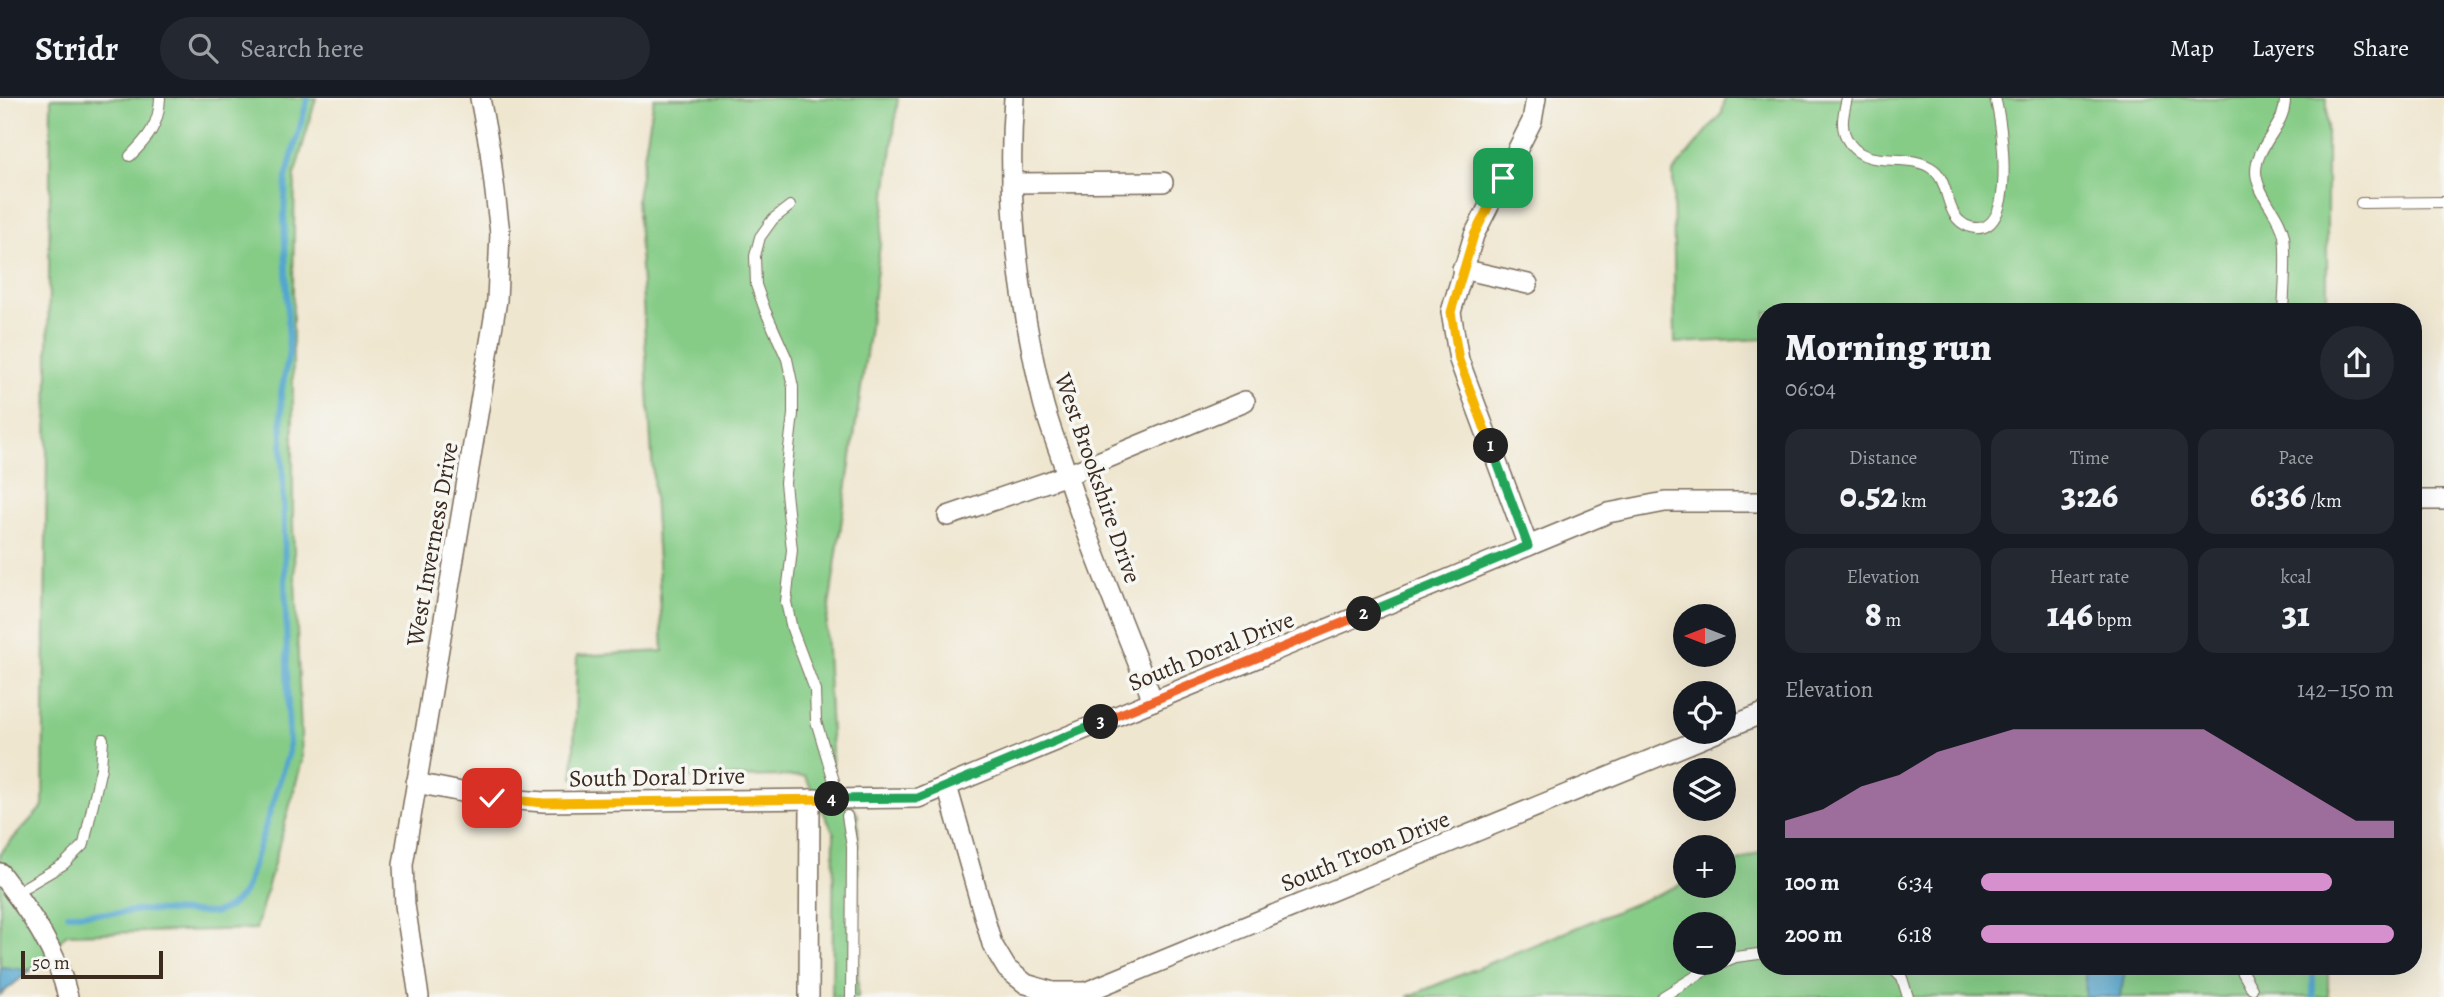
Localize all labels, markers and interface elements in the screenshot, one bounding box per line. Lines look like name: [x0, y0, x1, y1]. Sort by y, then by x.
search box: [160, 17, 650, 80]
text: Stridr: [35, 26, 118, 71]
icon: search: [184, 29, 222, 67]
text: Search here: [240, 31, 364, 66]
text: Map: [2170, 32, 2214, 64]
text: Layers: [2252, 32, 2315, 64]
text: Share: [2353, 32, 2409, 64]
pin: [1473, 148, 1533, 208]
icon: arrive: [1484, 159, 1522, 197]
text: Morning run: [1785, 321, 1992, 373]
button: share: [2320, 326, 2394, 400]
street label: West Brookshire Drive: [1047, 368, 1149, 587]
text: 06:04: [1785, 373, 1836, 404]
pin: 1: [1474, 428, 1508, 464]
text: 1: [1487, 432, 1494, 458]
street label: West Inverness Drive: [398, 439, 466, 650]
text: Distance: [1849, 445, 1917, 471]
text: Time: [2070, 445, 2109, 471]
text: Pace: [2278, 445, 2313, 471]
text: 0.52: [1840, 471, 1898, 519]
text: 3:26: [2061, 471, 2118, 519]
text: 6:36: [2250, 471, 2306, 519]
text: km: [1898, 488, 1927, 514]
text: /km: [2306, 488, 2342, 514]
text: Elevation: [1847, 564, 1920, 590]
text: Heart rate: [2050, 564, 2129, 590]
text: kcal: [2281, 564, 2311, 590]
text: 8: [1865, 590, 1882, 638]
text: 146: [2047, 590, 2093, 638]
text: 31: [2282, 590, 2310, 638]
pin: 2: [1346, 596, 1382, 632]
text: 2: [1359, 600, 1368, 626]
street label: South Doral Drive: [1123, 603, 1299, 699]
north arrow: [1673, 604, 1736, 667]
map controls: [1673, 604, 1736, 975]
text: m: [1882, 607, 1901, 633]
text: bpm: [2093, 607, 2132, 633]
text: Elevation: [1785, 674, 1873, 705]
text: 142–150 m: [2297, 674, 2394, 705]
button: locate: [1673, 681, 1736, 744]
pin: 3: [1084, 704, 1118, 740]
text: 3: [1096, 708, 1105, 734]
button: layers: [1673, 758, 1736, 821]
street label: South Doral Drive: [569, 759, 745, 795]
pin: [462, 768, 522, 828]
icon: check: [473, 779, 511, 817]
pin: 4: [814, 782, 850, 816]
text: 4: [827, 785, 836, 811]
street label: South Troon Drive: [1276, 803, 1454, 899]
button: +: [1673, 835, 1736, 898]
text: 100 m: [1785, 867, 1840, 898]
text: 6:34: [1897, 867, 1933, 898]
button: −: [1673, 912, 1736, 975]
text: 200 m: [1785, 919, 1843, 950]
text: 6:18: [1897, 919, 1932, 950]
scale bar: [21, 948, 163, 980]
text: 50 m: [32, 950, 70, 976]

